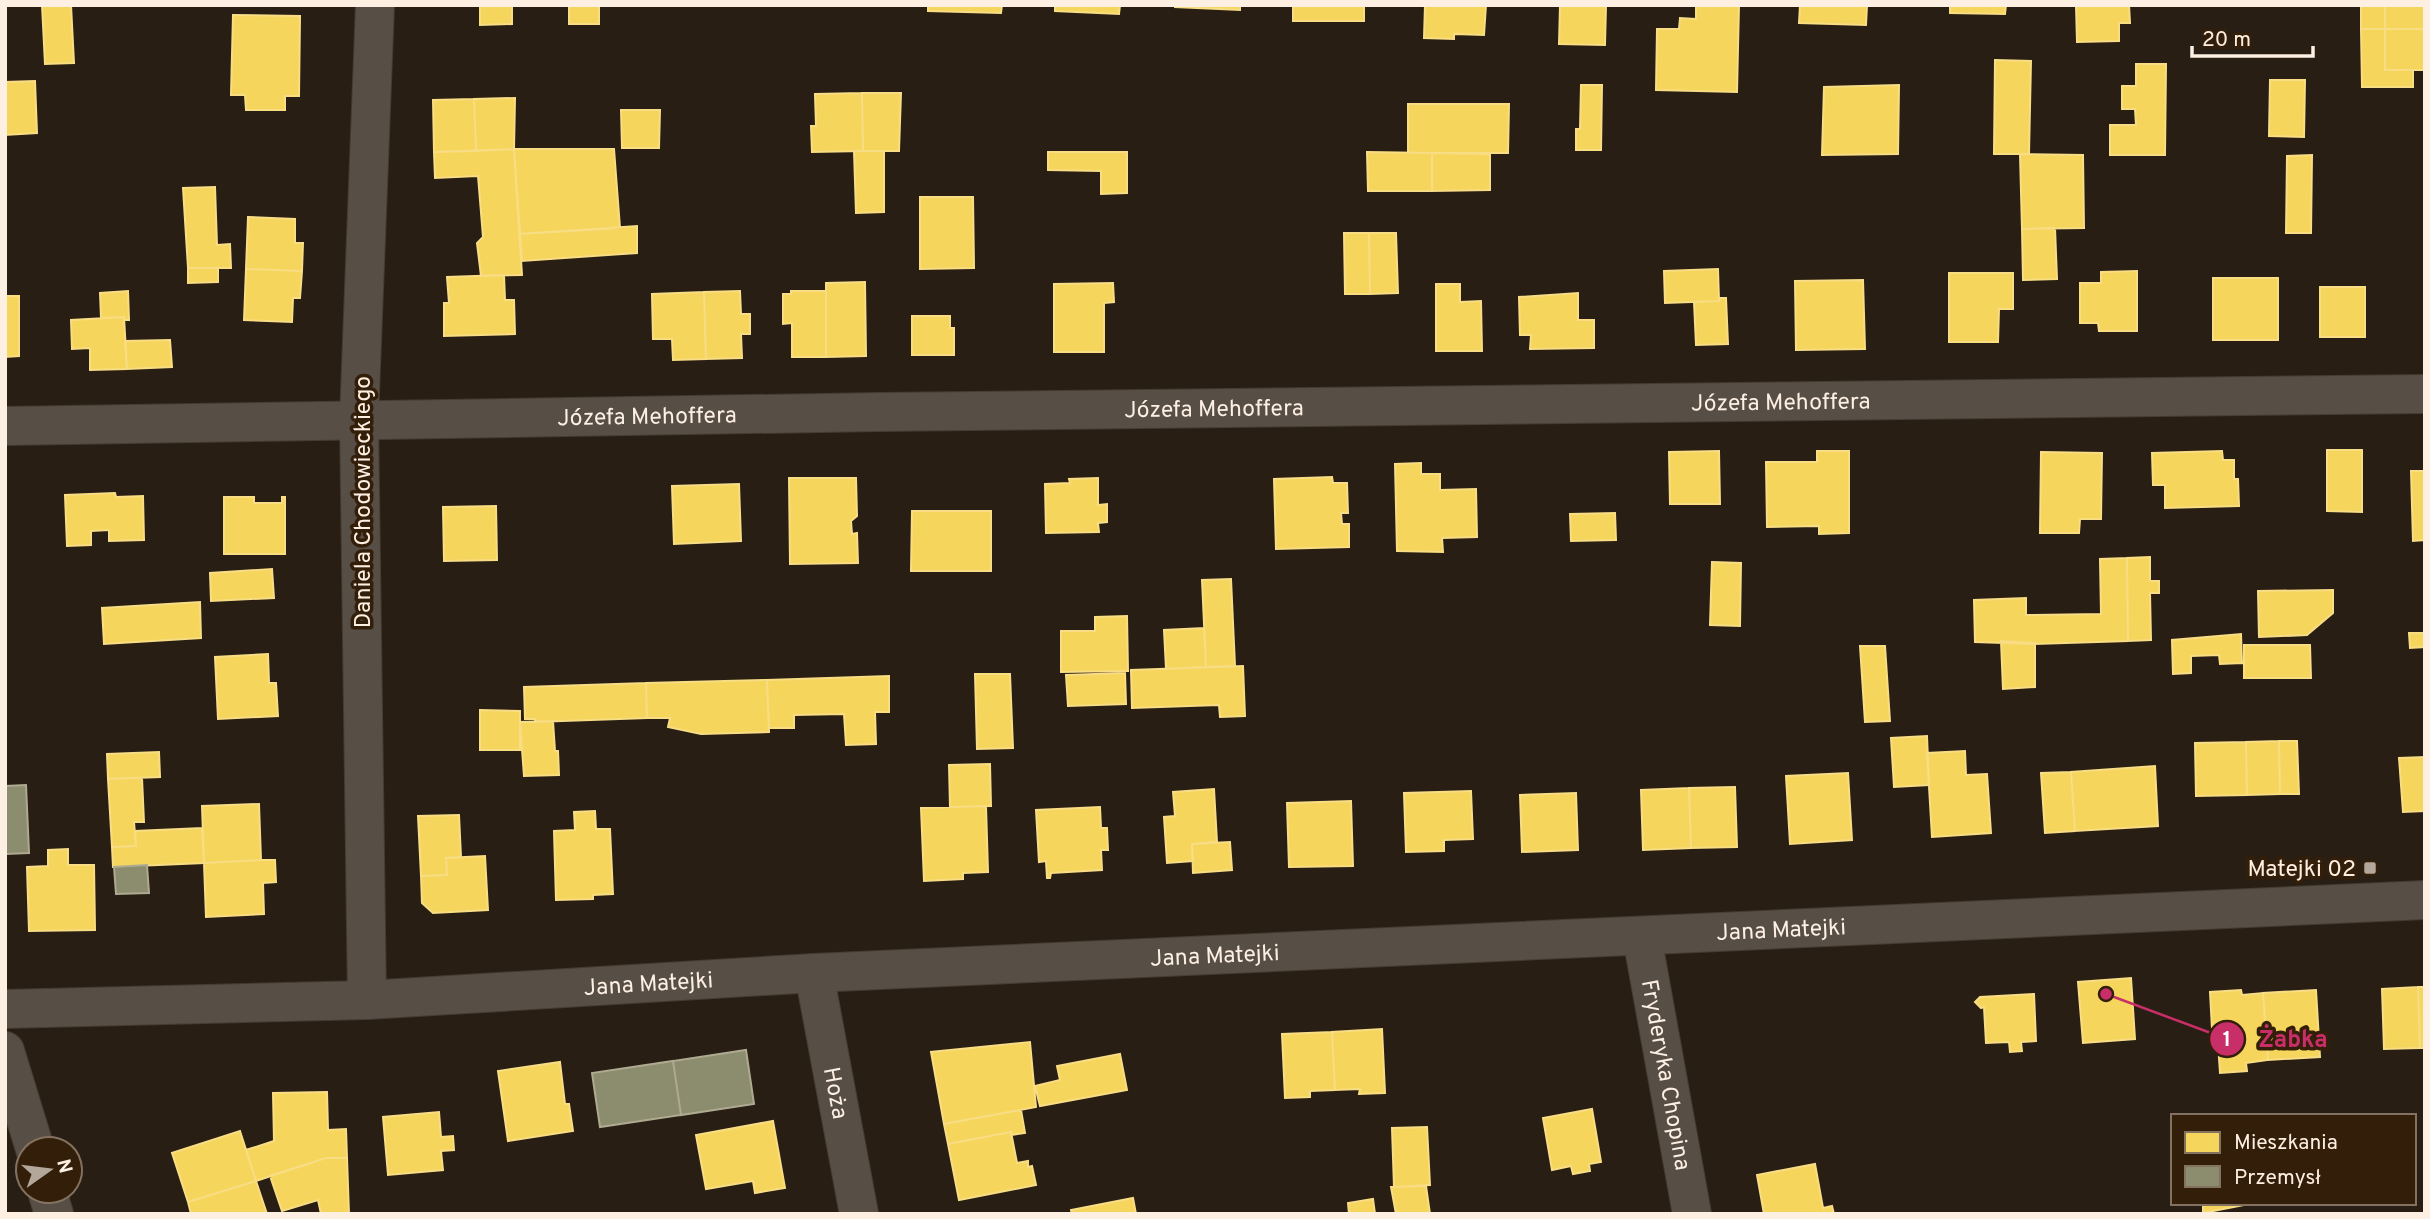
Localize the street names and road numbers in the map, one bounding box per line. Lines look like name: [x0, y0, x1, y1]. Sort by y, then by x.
street label: Daniela Chodowieckiego: [350, 376, 379, 628]
street label: Józefa Mehoffera: [1691, 388, 1871, 420]
street label: Józefa Mehoffera: [1124, 395, 1304, 426]
street label: Józefa Mehoffera: [557, 402, 737, 434]
street label: Jana Matejki: [1716, 914, 1847, 949]
street label: Jana Matejki: [1149, 940, 1280, 975]
street label: Jana Matejki: [583, 967, 714, 1004]
street label: Fryderyka Chopina: [1633, 977, 1696, 1173]
street label: Hoża: [815, 1065, 853, 1122]

